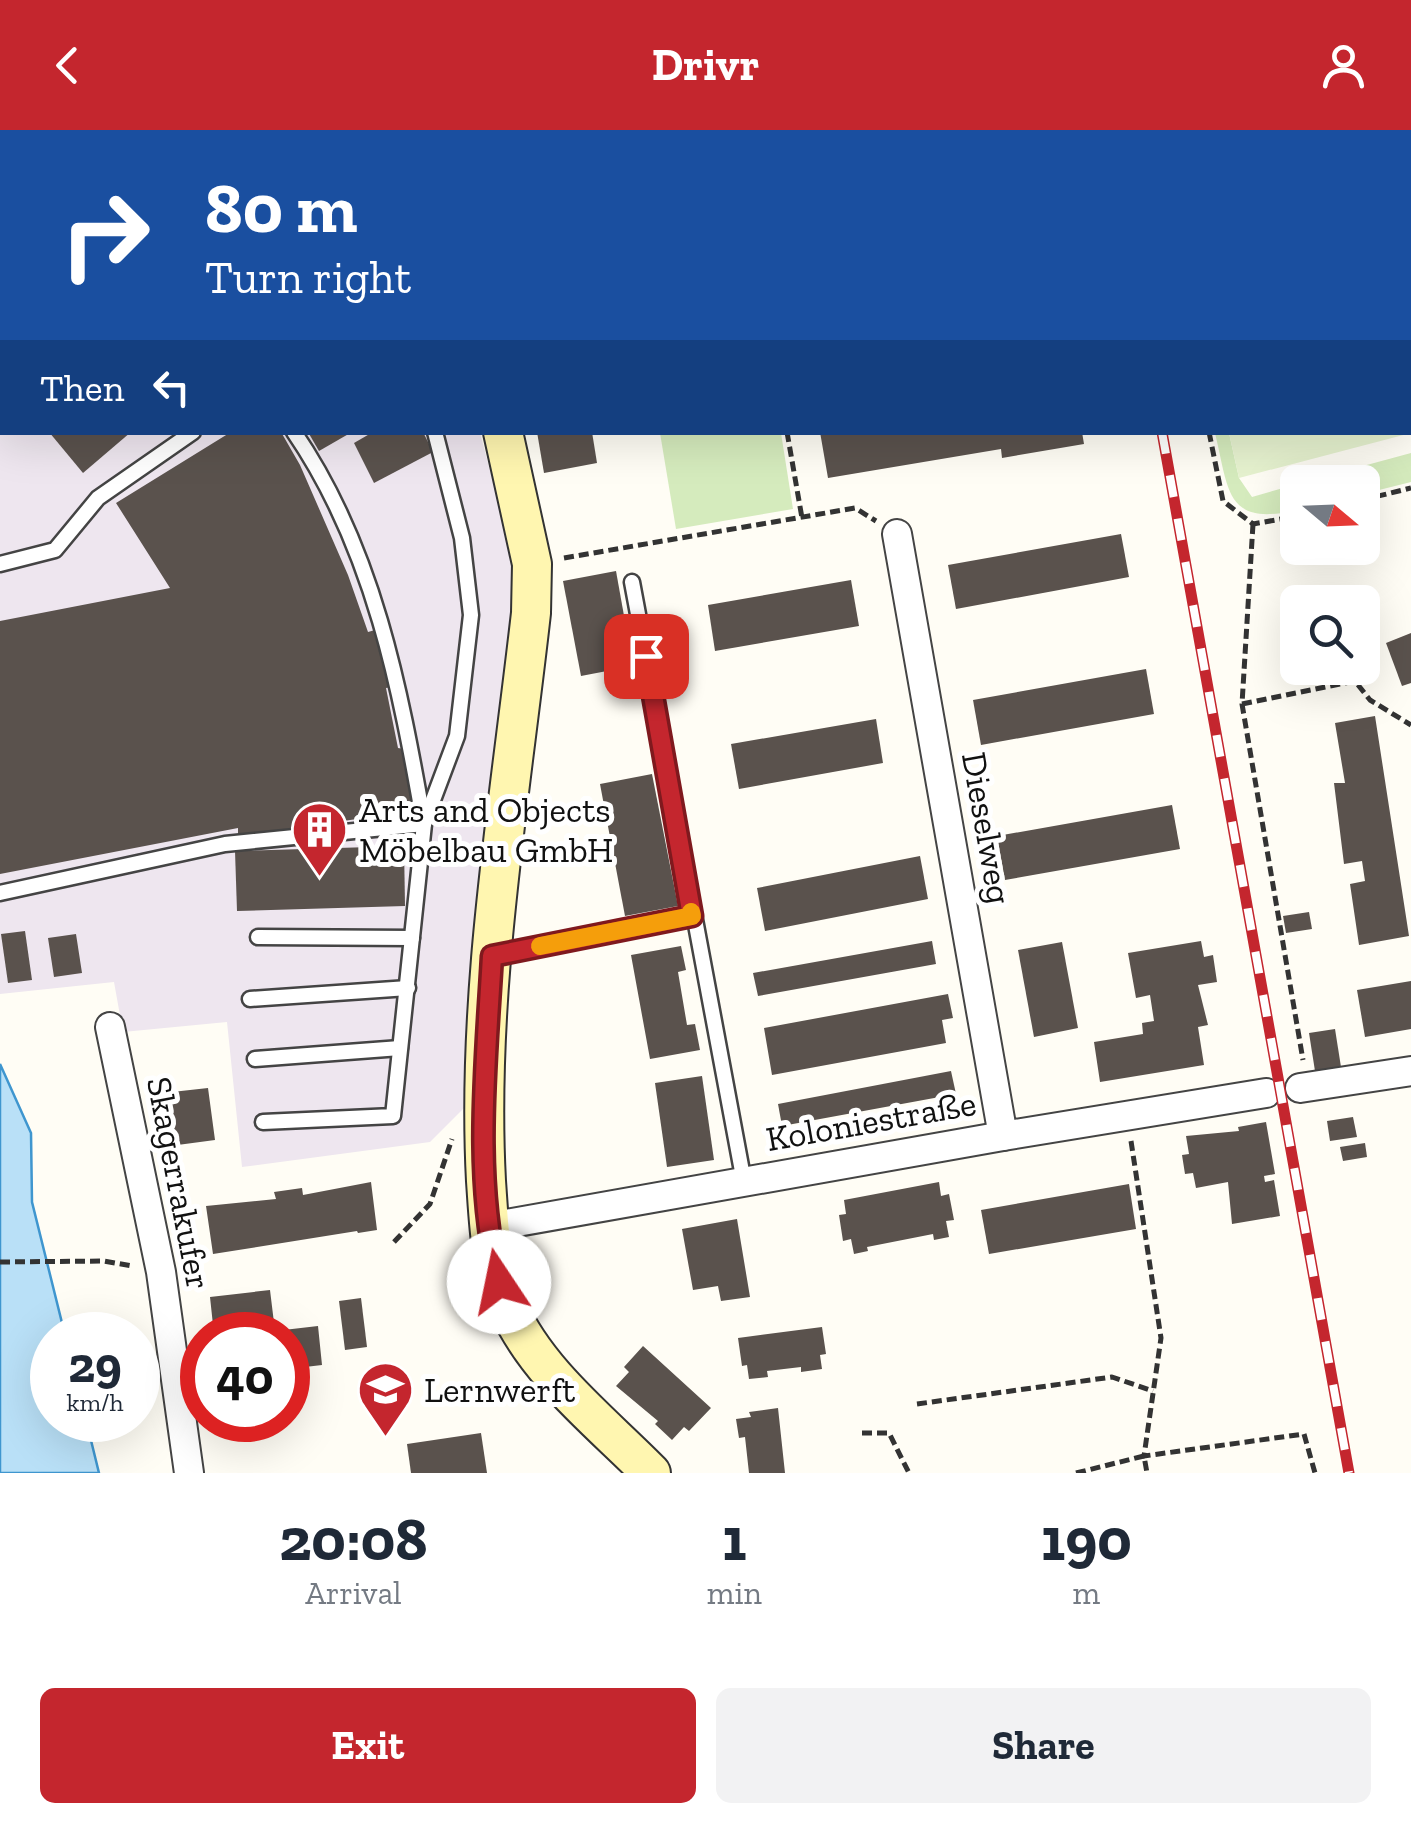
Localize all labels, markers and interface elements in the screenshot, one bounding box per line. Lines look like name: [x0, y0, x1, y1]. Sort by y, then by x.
icon: back: [40, 38, 95, 93]
text: Drivr: [652, 38, 759, 92]
icon: person: [1316, 38, 1371, 93]
text: 80 m: [205, 166, 357, 250]
icon: right: [40, 170, 170, 300]
text: Turn right: [205, 251, 411, 305]
icon: left: [144, 360, 199, 415]
text: Then: [40, 365, 124, 411]
north arrow: [1280, 465, 1380, 565]
map controls: [1280, 465, 1380, 685]
button: search: [1280, 585, 1380, 685]
pin: [604, 614, 689, 699]
icon: arrive: [619, 629, 674, 684]
street label: Dieselweg: [953, 749, 1021, 907]
place label: Arts and Objects Möbelbau GmbH: [359, 789, 613, 871]
building icon: Arts and Objects Möbelbau GmbH: [290, 800, 350, 879]
street label: Skagerrakufer: [138, 1073, 220, 1293]
street label: Koloniestraße: [763, 1082, 979, 1160]
position arrow: [447, 1230, 551, 1334]
speed limit sign: 40: [180, 1312, 310, 1442]
text: 29: [68, 1335, 122, 1395]
school or university icon: Lernwerft: [355, 1360, 415, 1439]
place label: Lernwerft: [424, 1369, 575, 1411]
text: km/h: [66, 1387, 124, 1417]
text: 20:08: [279, 1503, 428, 1575]
text: 1: [722, 1503, 746, 1575]
text: 190: [1041, 1503, 1132, 1575]
text: Arrival: [305, 1574, 402, 1612]
text: min: [707, 1574, 762, 1612]
text: m: [1073, 1574, 1100, 1612]
button: Exit: [40, 1688, 696, 1803]
button: Share: [716, 1688, 1371, 1803]

